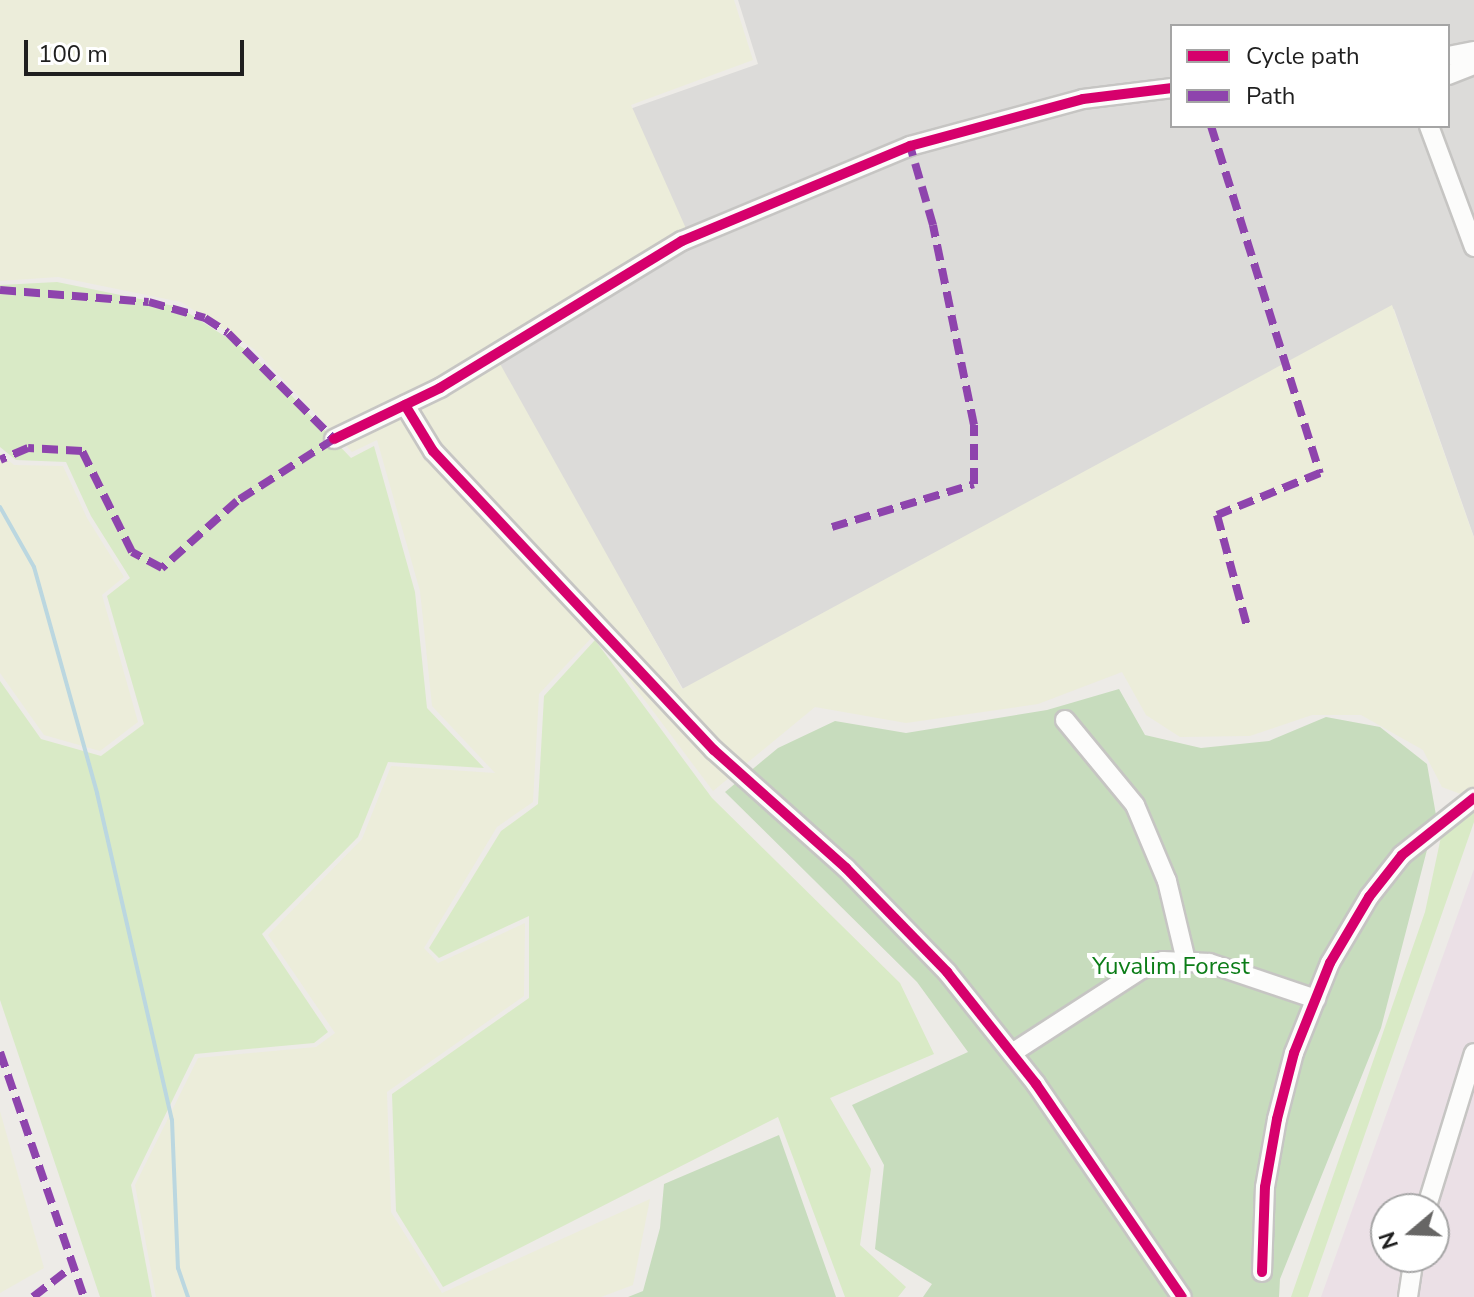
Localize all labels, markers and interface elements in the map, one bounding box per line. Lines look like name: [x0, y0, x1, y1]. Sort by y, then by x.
scale bar: [28, 24, 248, 74]
legend: [1170, 24, 1450, 128]
text: 100 m: [38, 38, 108, 70]
text: Cycle path: [1246, 40, 1360, 72]
text: Path: [1246, 80, 1295, 112]
park label: Yuvalim Forest: [1092, 953, 1250, 981]
north arrow: [1370, 1193, 1450, 1273]
text: N: [1372, 1227, 1406, 1253]

